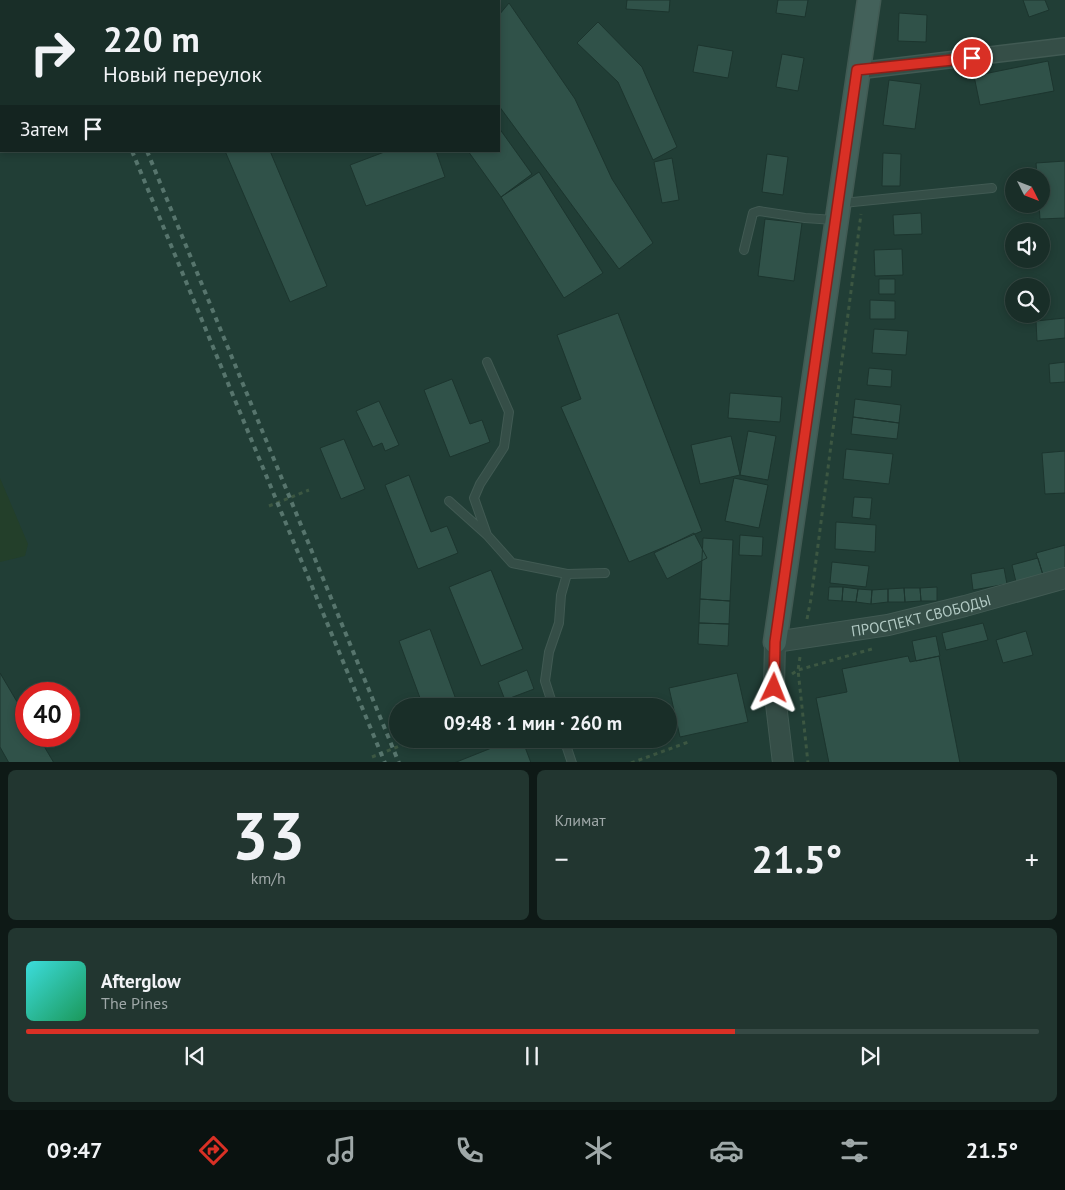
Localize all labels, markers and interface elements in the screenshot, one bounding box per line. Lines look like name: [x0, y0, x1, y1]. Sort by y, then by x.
text: 220 m: [103, 16, 200, 62]
icon: right: [20, 20, 85, 85]
pin: [951, 37, 993, 79]
icon: arrive: [958, 44, 986, 72]
text: Новый переулок: [103, 60, 262, 88]
icon: arrive: [79, 115, 107, 143]
text: Затем: [20, 117, 69, 141]
north arrow: [1005, 168, 1050, 212]
map controls: [1005, 168, 1050, 323]
button: sound: [1005, 223, 1050, 268]
button: search: [1005, 278, 1050, 323]
street label: ПРОСПЕКТ СВОБОДЫ: [850, 590, 993, 640]
position arrow: [747, 661, 799, 713]
speed limit sign: 40: [15, 682, 80, 747]
text: 09:48 · 1 мин · 260 m: [444, 711, 622, 735]
text: 33: [231, 793, 305, 877]
text: Климат: [555, 810, 606, 830]
text: 21.5°: [751, 834, 842, 883]
text: −: [555, 840, 569, 877]
text: +: [1025, 840, 1039, 877]
text: km/h: [251, 868, 286, 888]
text: Afterglow: [101, 969, 181, 993]
text: The Pines: [101, 993, 168, 1013]
icon: previous: [181, 1042, 209, 1070]
icon: pause: [518, 1042, 546, 1070]
icon: next: [856, 1042, 884, 1070]
icon: directions: [196, 1133, 231, 1168]
icon: music: [324, 1133, 359, 1168]
icon: phone: [452, 1133, 487, 1168]
icon: climate: [581, 1133, 616, 1168]
icon: car: [709, 1133, 744, 1168]
icon: filters: [837, 1133, 872, 1168]
text: 09:47: [47, 1136, 102, 1164]
text: 21.5°: [966, 1136, 1018, 1164]

